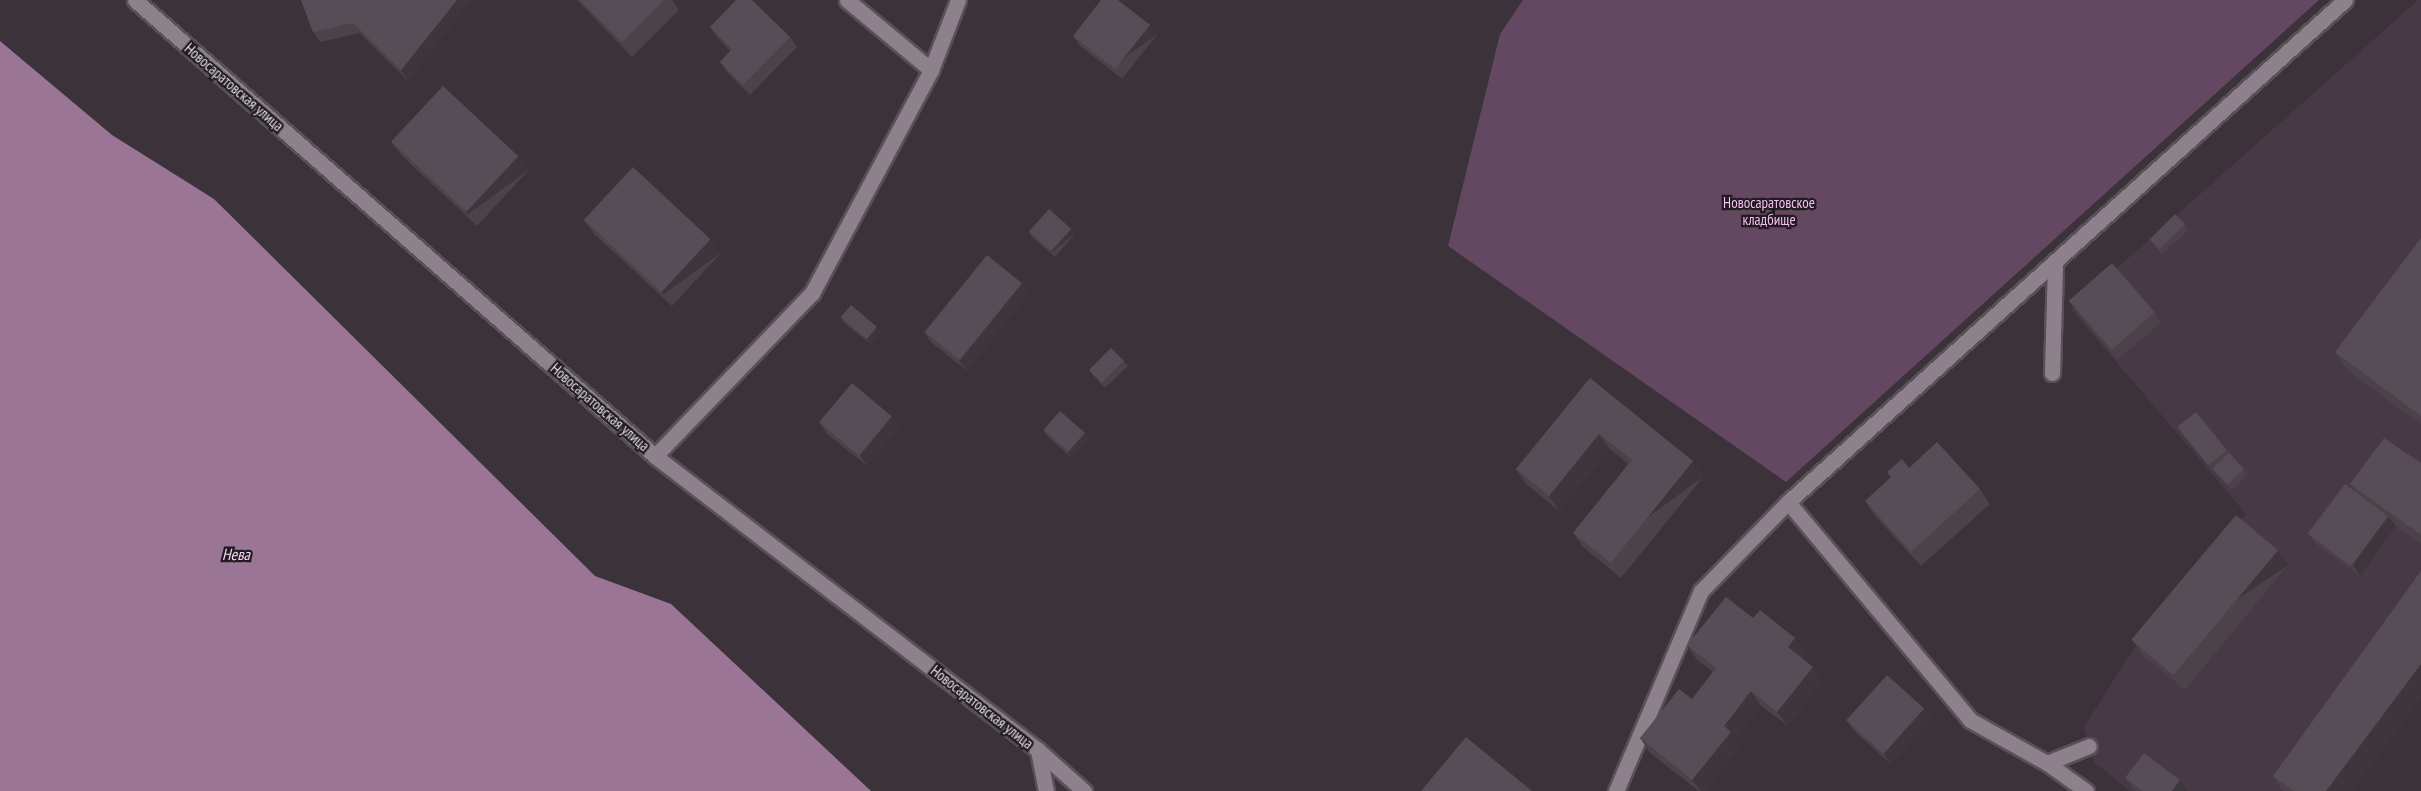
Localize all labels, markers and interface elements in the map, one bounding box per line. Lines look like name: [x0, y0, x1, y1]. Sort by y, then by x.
street label: Новосаратовская улица: [181, 39, 287, 135]
park label: Новосаратовское кладбище: [1723, 193, 1815, 228]
street label: Новосаратовская улица: [547, 359, 653, 455]
water label: Нева: [222, 544, 250, 564]
street label: Новосаратовская улица: [927, 661, 1037, 753]

